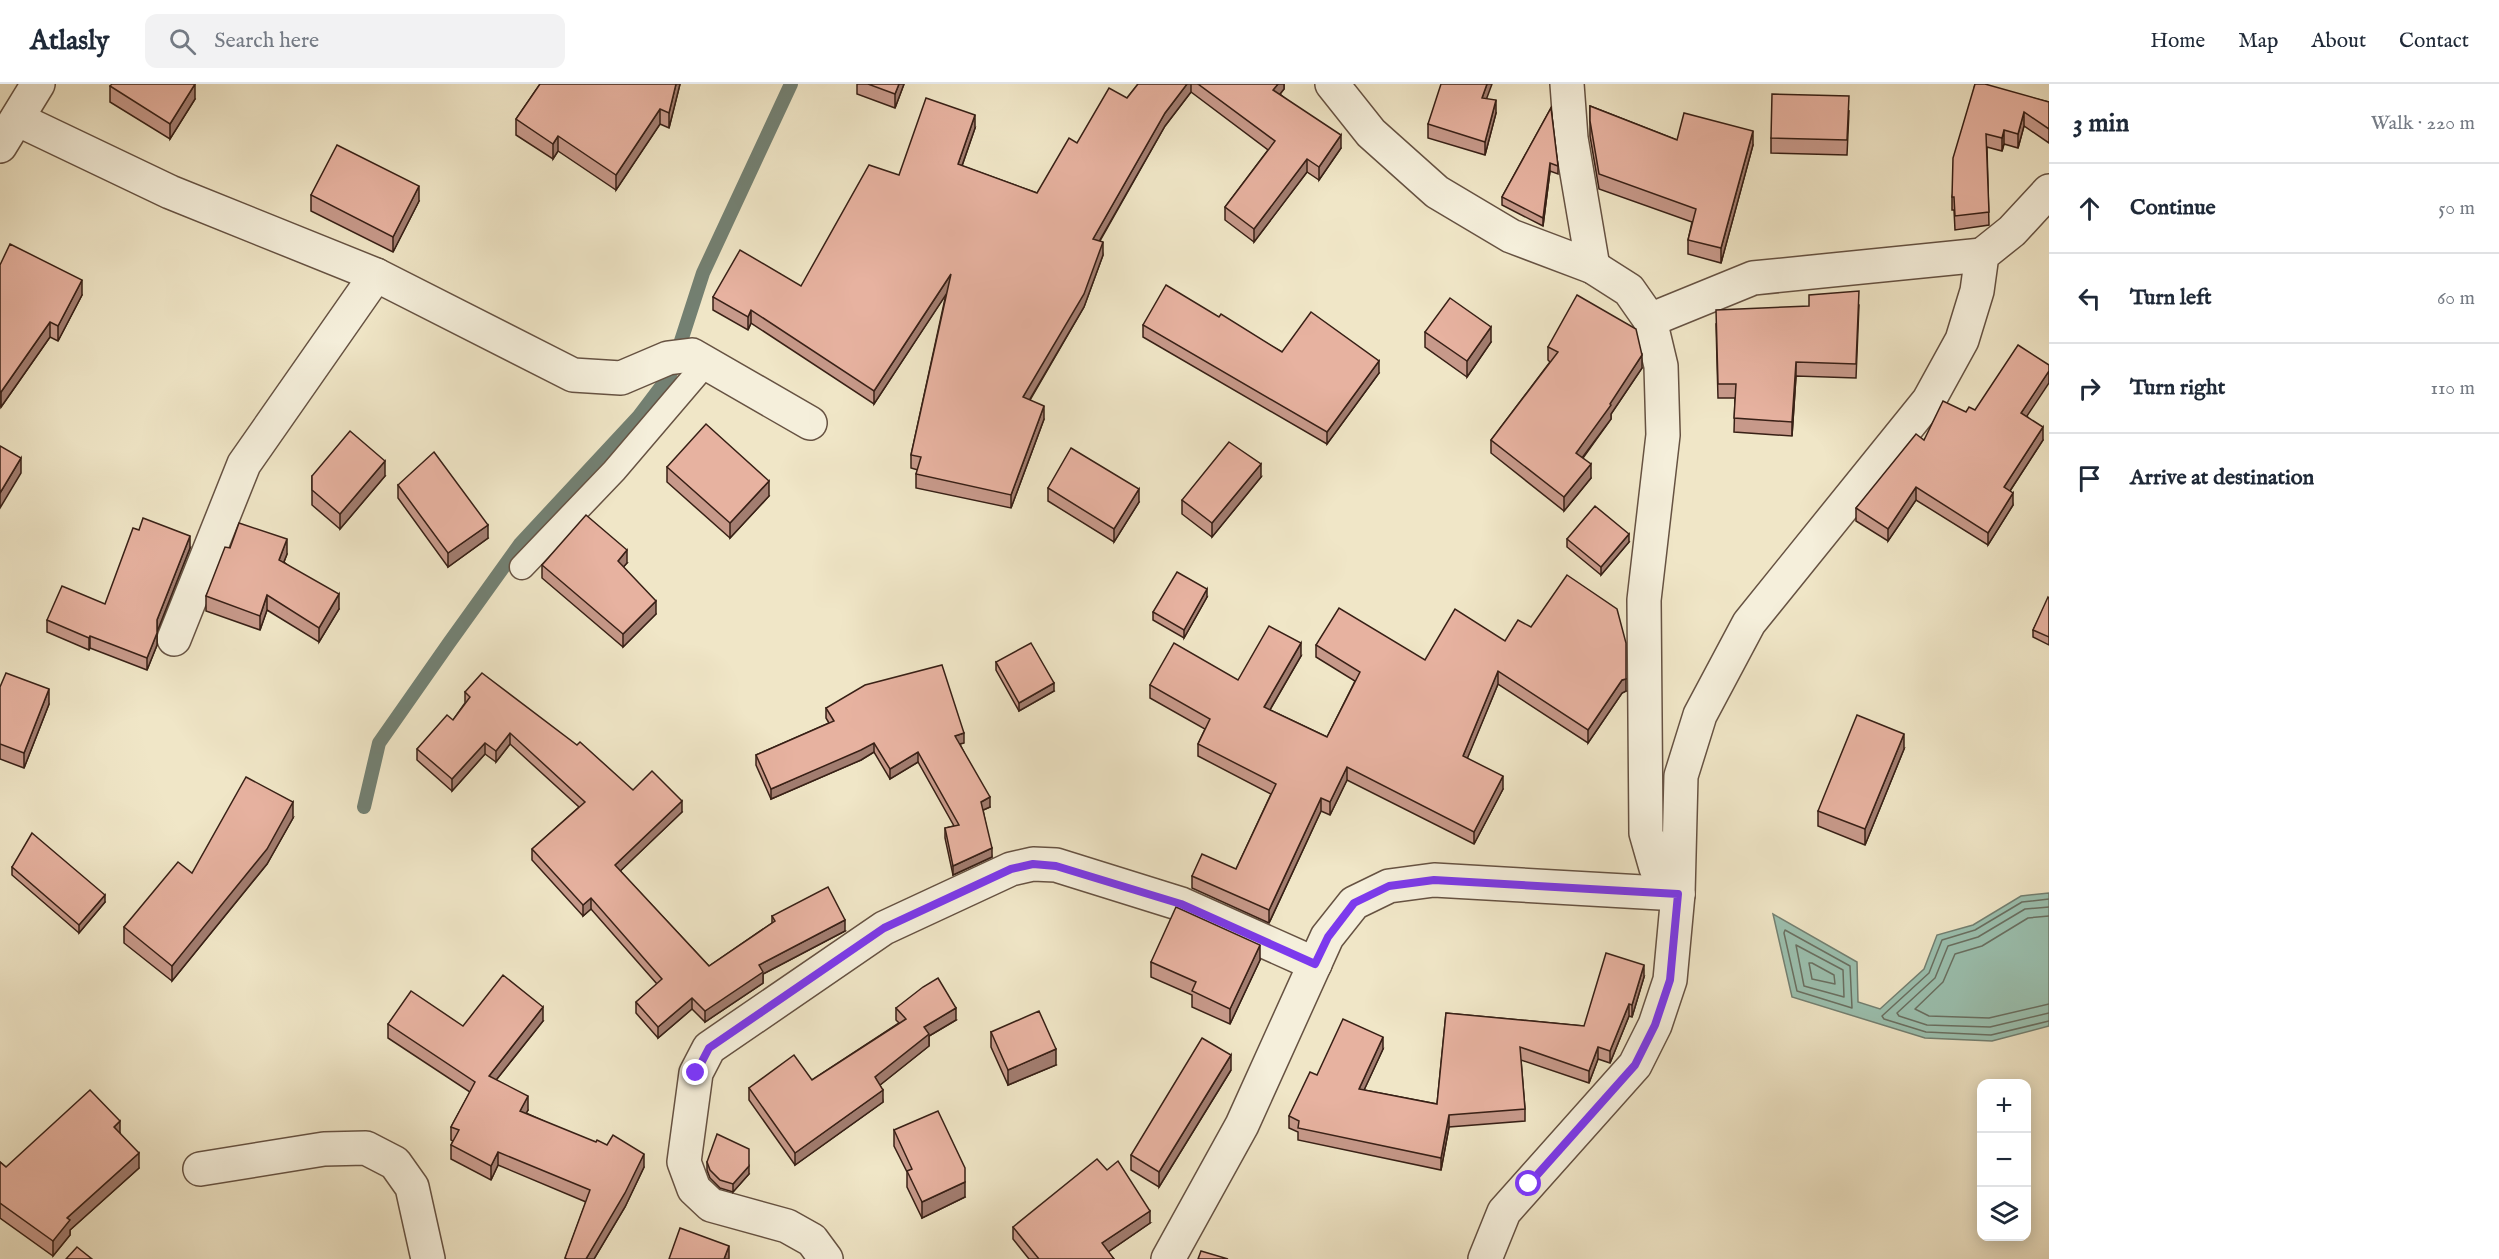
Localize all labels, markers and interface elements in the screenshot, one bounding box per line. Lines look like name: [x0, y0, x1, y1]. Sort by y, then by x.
search box: [145, 14, 565, 68]
text: Atlasly: [30, 24, 109, 59]
icon: search: [166, 25, 199, 58]
text: Search here: [214, 27, 319, 55]
text: Home: [2150, 28, 2205, 55]
text: Map: [2238, 28, 2278, 55]
text: About: [2311, 28, 2366, 55]
text: Contact: [2399, 28, 2469, 55]
text: 3 min: [2073, 107, 2129, 140]
text: Walk · 220 m: [2371, 111, 2475, 136]
icon: ahead: [2073, 192, 2106, 225]
text: Continue: [2130, 194, 2216, 222]
text: 50 m: [2438, 196, 2475, 221]
icon: left: [2073, 282, 2106, 315]
text: Turn left: [2130, 284, 2212, 312]
text: 60 m: [2437, 286, 2475, 311]
icon: right: [2073, 372, 2106, 405]
text: Turn right: [2130, 374, 2225, 402]
text: 110 m: [2431, 376, 2475, 401]
icon: arrive: [2073, 462, 2106, 495]
text: Arrive at destination: [2130, 464, 2314, 492]
route end: [682, 1059, 708, 1085]
map controls: [1977, 1079, 2031, 1241]
button: +: [1977, 1079, 2031, 1133]
button: −: [1977, 1133, 2031, 1187]
route start: [1515, 1170, 1541, 1196]
button: layers: [1977, 1187, 2031, 1241]

